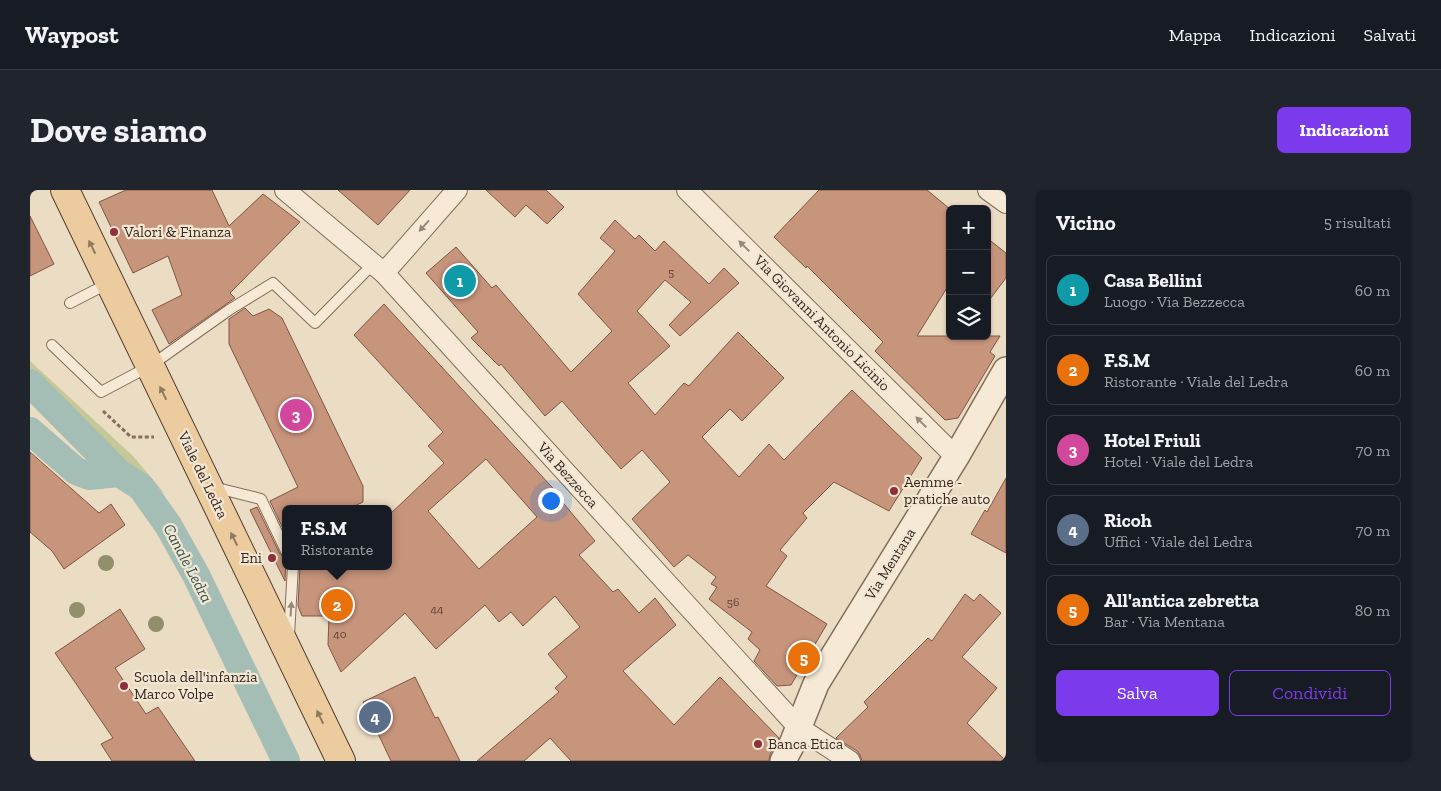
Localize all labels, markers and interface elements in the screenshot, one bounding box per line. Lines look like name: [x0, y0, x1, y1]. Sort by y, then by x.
text: Waypost: [25, 20, 119, 49]
text: Mappa: [1169, 24, 1222, 46]
text: Indicazioni: [1250, 24, 1336, 46]
text: Salvati: [1364, 24, 1416, 46]
button: Indicazioni: [1277, 107, 1411, 153]
text: Dove siamo: [30, 109, 207, 151]
map controls: [946, 205, 991, 340]
button: +: [946, 205, 991, 250]
text: Vicino: [1056, 210, 1116, 235]
text: 5 risultati: [1324, 213, 1391, 232]
one-way arrow: [418, 220, 430, 232]
place label: Valori & Finanza: [123, 223, 231, 241]
marker: Valori & Finanza: [108, 226, 120, 238]
one-way arrow: [88, 240, 96, 254]
one-way arrow: [738, 240, 750, 252]
button: −: [946, 250, 991, 295]
street label: Via Giovanni Antonio Licinio: [750, 251, 894, 395]
pin: 1: [444, 262, 476, 300]
house number: 5: [668, 265, 674, 279]
text: Casa Bellini: [1104, 269, 1202, 292]
text: 1: [1070, 281, 1076, 300]
text: 60 m: [1355, 281, 1390, 300]
text: Luogo · Via Bezzecca: [1104, 292, 1245, 311]
button: layers: [946, 295, 991, 340]
text: F.S.M: [1104, 349, 1150, 372]
text: 2: [1069, 361, 1077, 380]
text: 60 m: [1355, 361, 1390, 380]
text: Ristorante · Viale del Ledra: [1104, 372, 1288, 391]
one-way arrow: [159, 386, 167, 400]
pin: 3: [280, 396, 312, 434]
one-way arrow: [916, 417, 928, 429]
street label: Viale del Ledra: [174, 427, 232, 522]
text: Hotel Friuli: [1104, 429, 1201, 452]
street label: Via Bezzecca: [533, 438, 602, 512]
text: 3: [1069, 441, 1077, 460]
text: 70 m: [1356, 441, 1390, 460]
text: Hotel · Viale del Ledra: [1104, 452, 1253, 471]
place label: Aemme - pratiche auto: [904, 473, 991, 508]
marker: Aemme - pratiche auto: [888, 485, 900, 497]
your location: [538, 488, 564, 514]
popup: [282, 505, 392, 570]
text: Ricoh: [1104, 509, 1152, 532]
text: F.S.M: [301, 517, 347, 540]
water label: Canale Ledra: [159, 521, 217, 605]
text: 4: [1068, 521, 1078, 540]
text: 70 m: [1356, 521, 1390, 540]
street label: Via Mentana: [860, 525, 919, 604]
one-way arrow: [230, 532, 238, 546]
text: Uffici · Viale del Ledra: [1104, 532, 1252, 551]
text: Ristorante: [301, 540, 373, 559]
place label: Eni: [240, 549, 262, 567]
marker: Eni: [266, 552, 278, 564]
pin: 2: [321, 586, 353, 624]
text: All'antica zebretta: [1104, 589, 1259, 612]
house number: 56: [727, 595, 739, 609]
one-way arrow: [287, 600, 295, 616]
text: 5: [1069, 601, 1077, 620]
text: 80 m: [1355, 601, 1390, 620]
house number: 44: [431, 602, 444, 616]
text: Bar · Via Mentana: [1104, 612, 1225, 631]
house number: 40: [333, 627, 347, 641]
pin: 5: [788, 639, 820, 677]
place label: Scuola dell'infanzia Marco Volpe: [134, 668, 258, 703]
button: Salva: [1056, 670, 1219, 716]
button: Condividi: [1229, 670, 1391, 716]
marker: Scuola dell'infanzia Marco Volpe: [118, 680, 130, 692]
pin: 4: [359, 698, 391, 736]
one-way arrow: [316, 710, 324, 724]
place label: Banca Etica: [768, 735, 843, 753]
marker: Banca Etica: [752, 738, 764, 750]

